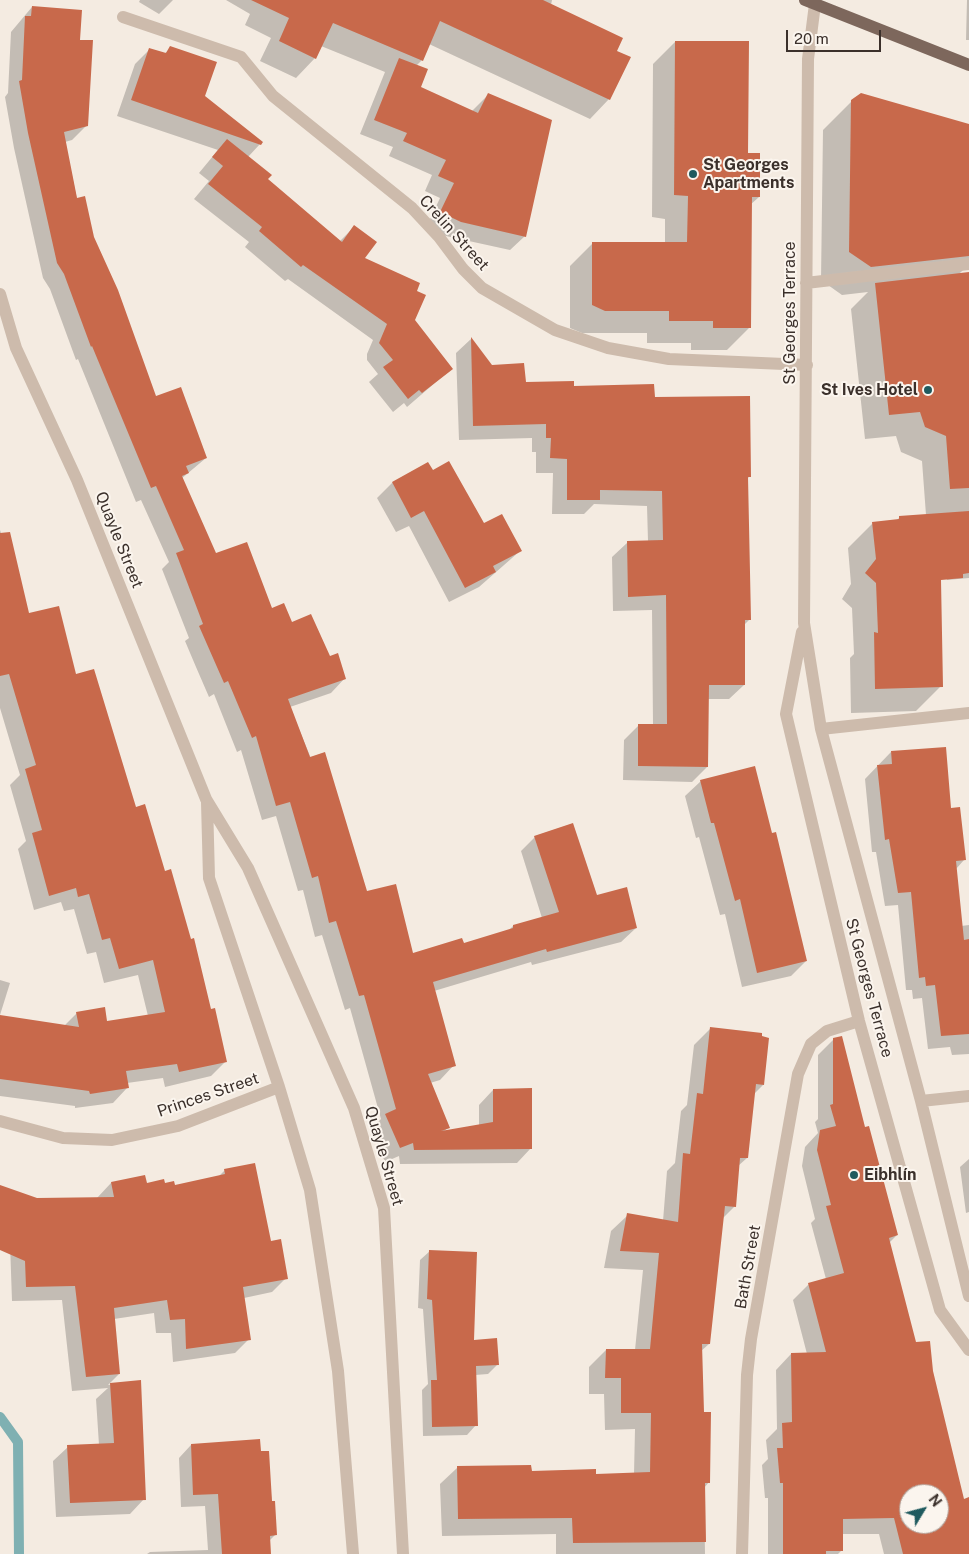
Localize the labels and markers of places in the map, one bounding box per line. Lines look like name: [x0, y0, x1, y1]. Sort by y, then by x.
place label: St Georges Apartments: [703, 155, 794, 193]
marker: St Georges Apartments: [687, 168, 699, 180]
place label: St Ives Hotel: [821, 380, 918, 400]
marker: St Ives Hotel: [922, 384, 934, 396]
place label: Eibhlín: [864, 1165, 917, 1185]
marker: Eibhlín: [848, 1169, 860, 1181]

